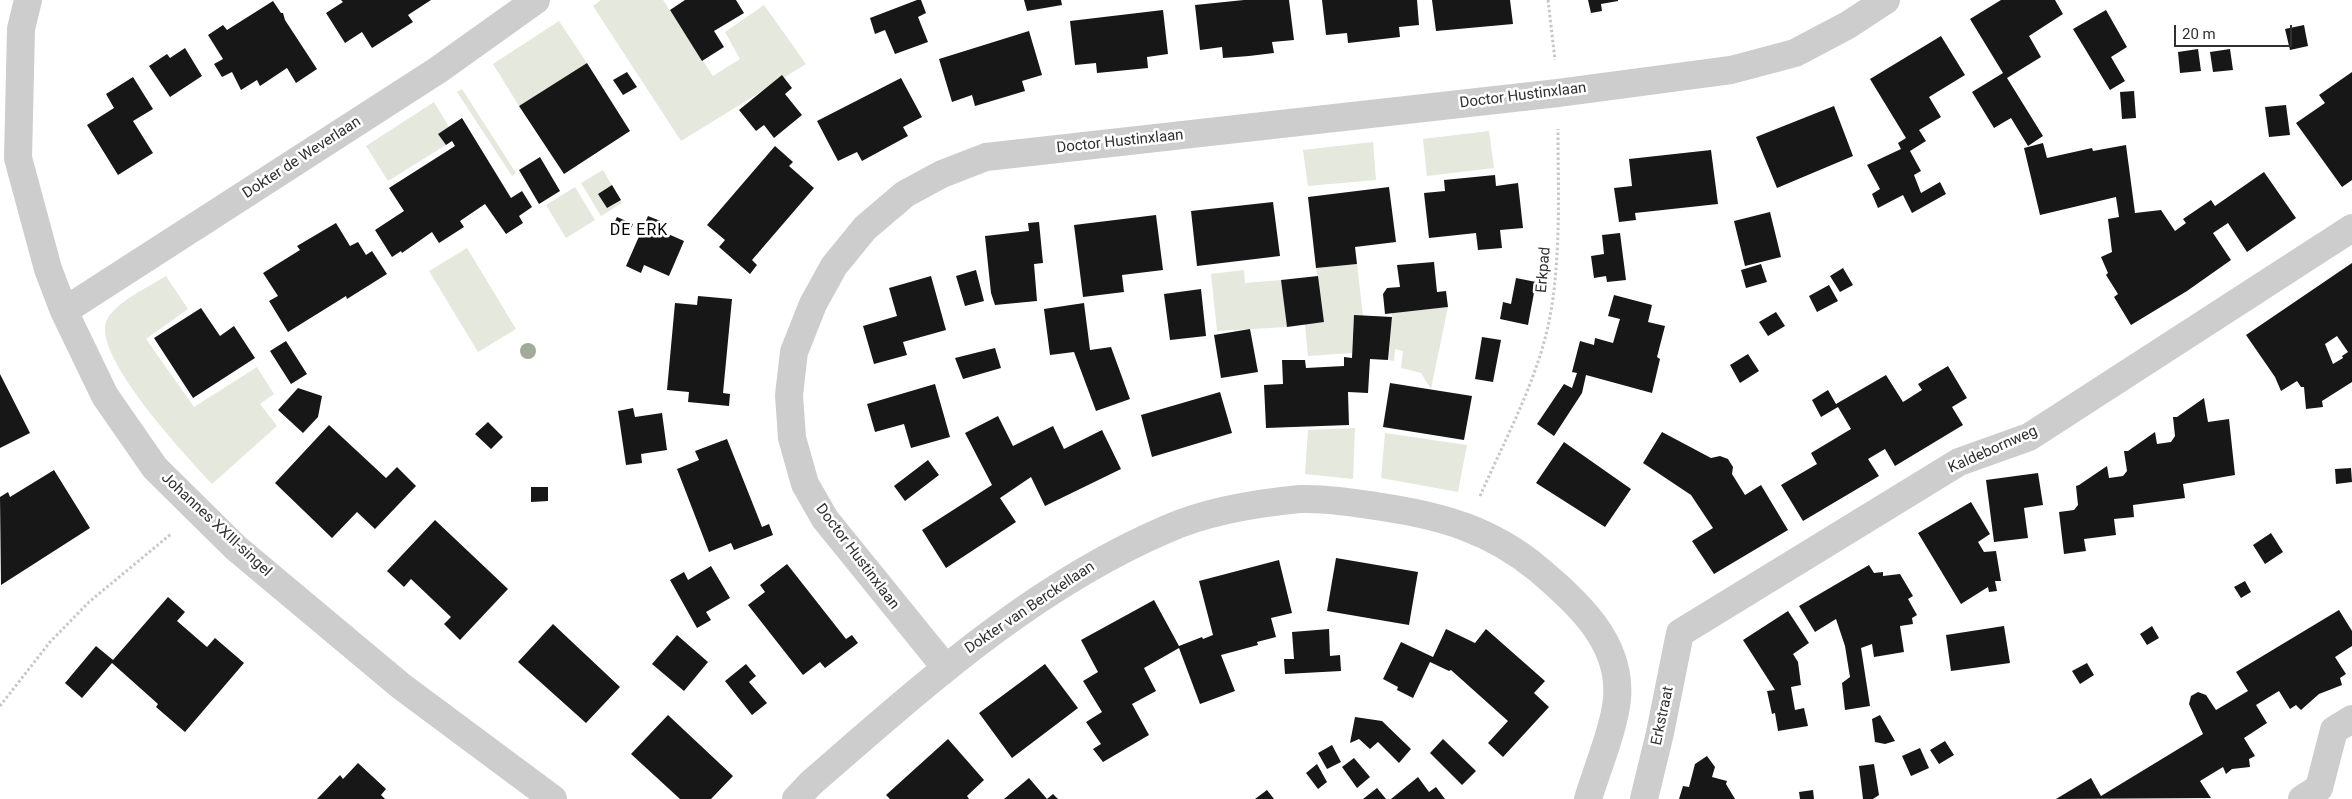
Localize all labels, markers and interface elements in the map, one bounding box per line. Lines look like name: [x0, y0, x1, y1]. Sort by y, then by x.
scale bar: [2177, 15, 2294, 47]
text: 20 m: [2182, 25, 2216, 43]
street label: Doctor Hustinxlaan: [1459, 79, 1587, 113]
street label: Dokter de Weverlaan: [240, 113, 364, 203]
street label: Doctor Hustinxlaan: [1056, 126, 1184, 158]
district label: DE ERK: [609, 221, 669, 241]
street label: Erkpad: [1533, 246, 1555, 294]
street label: Kaldebornweg: [1946, 422, 2040, 478]
street label: Johannes XXIII-singel: [157, 469, 275, 581]
street label: Doctor Hustinxlaan: [811, 501, 903, 613]
street label: Dokter van Berckellaan: [962, 558, 1098, 658]
street label: Erkstraat: [1648, 685, 1678, 747]

